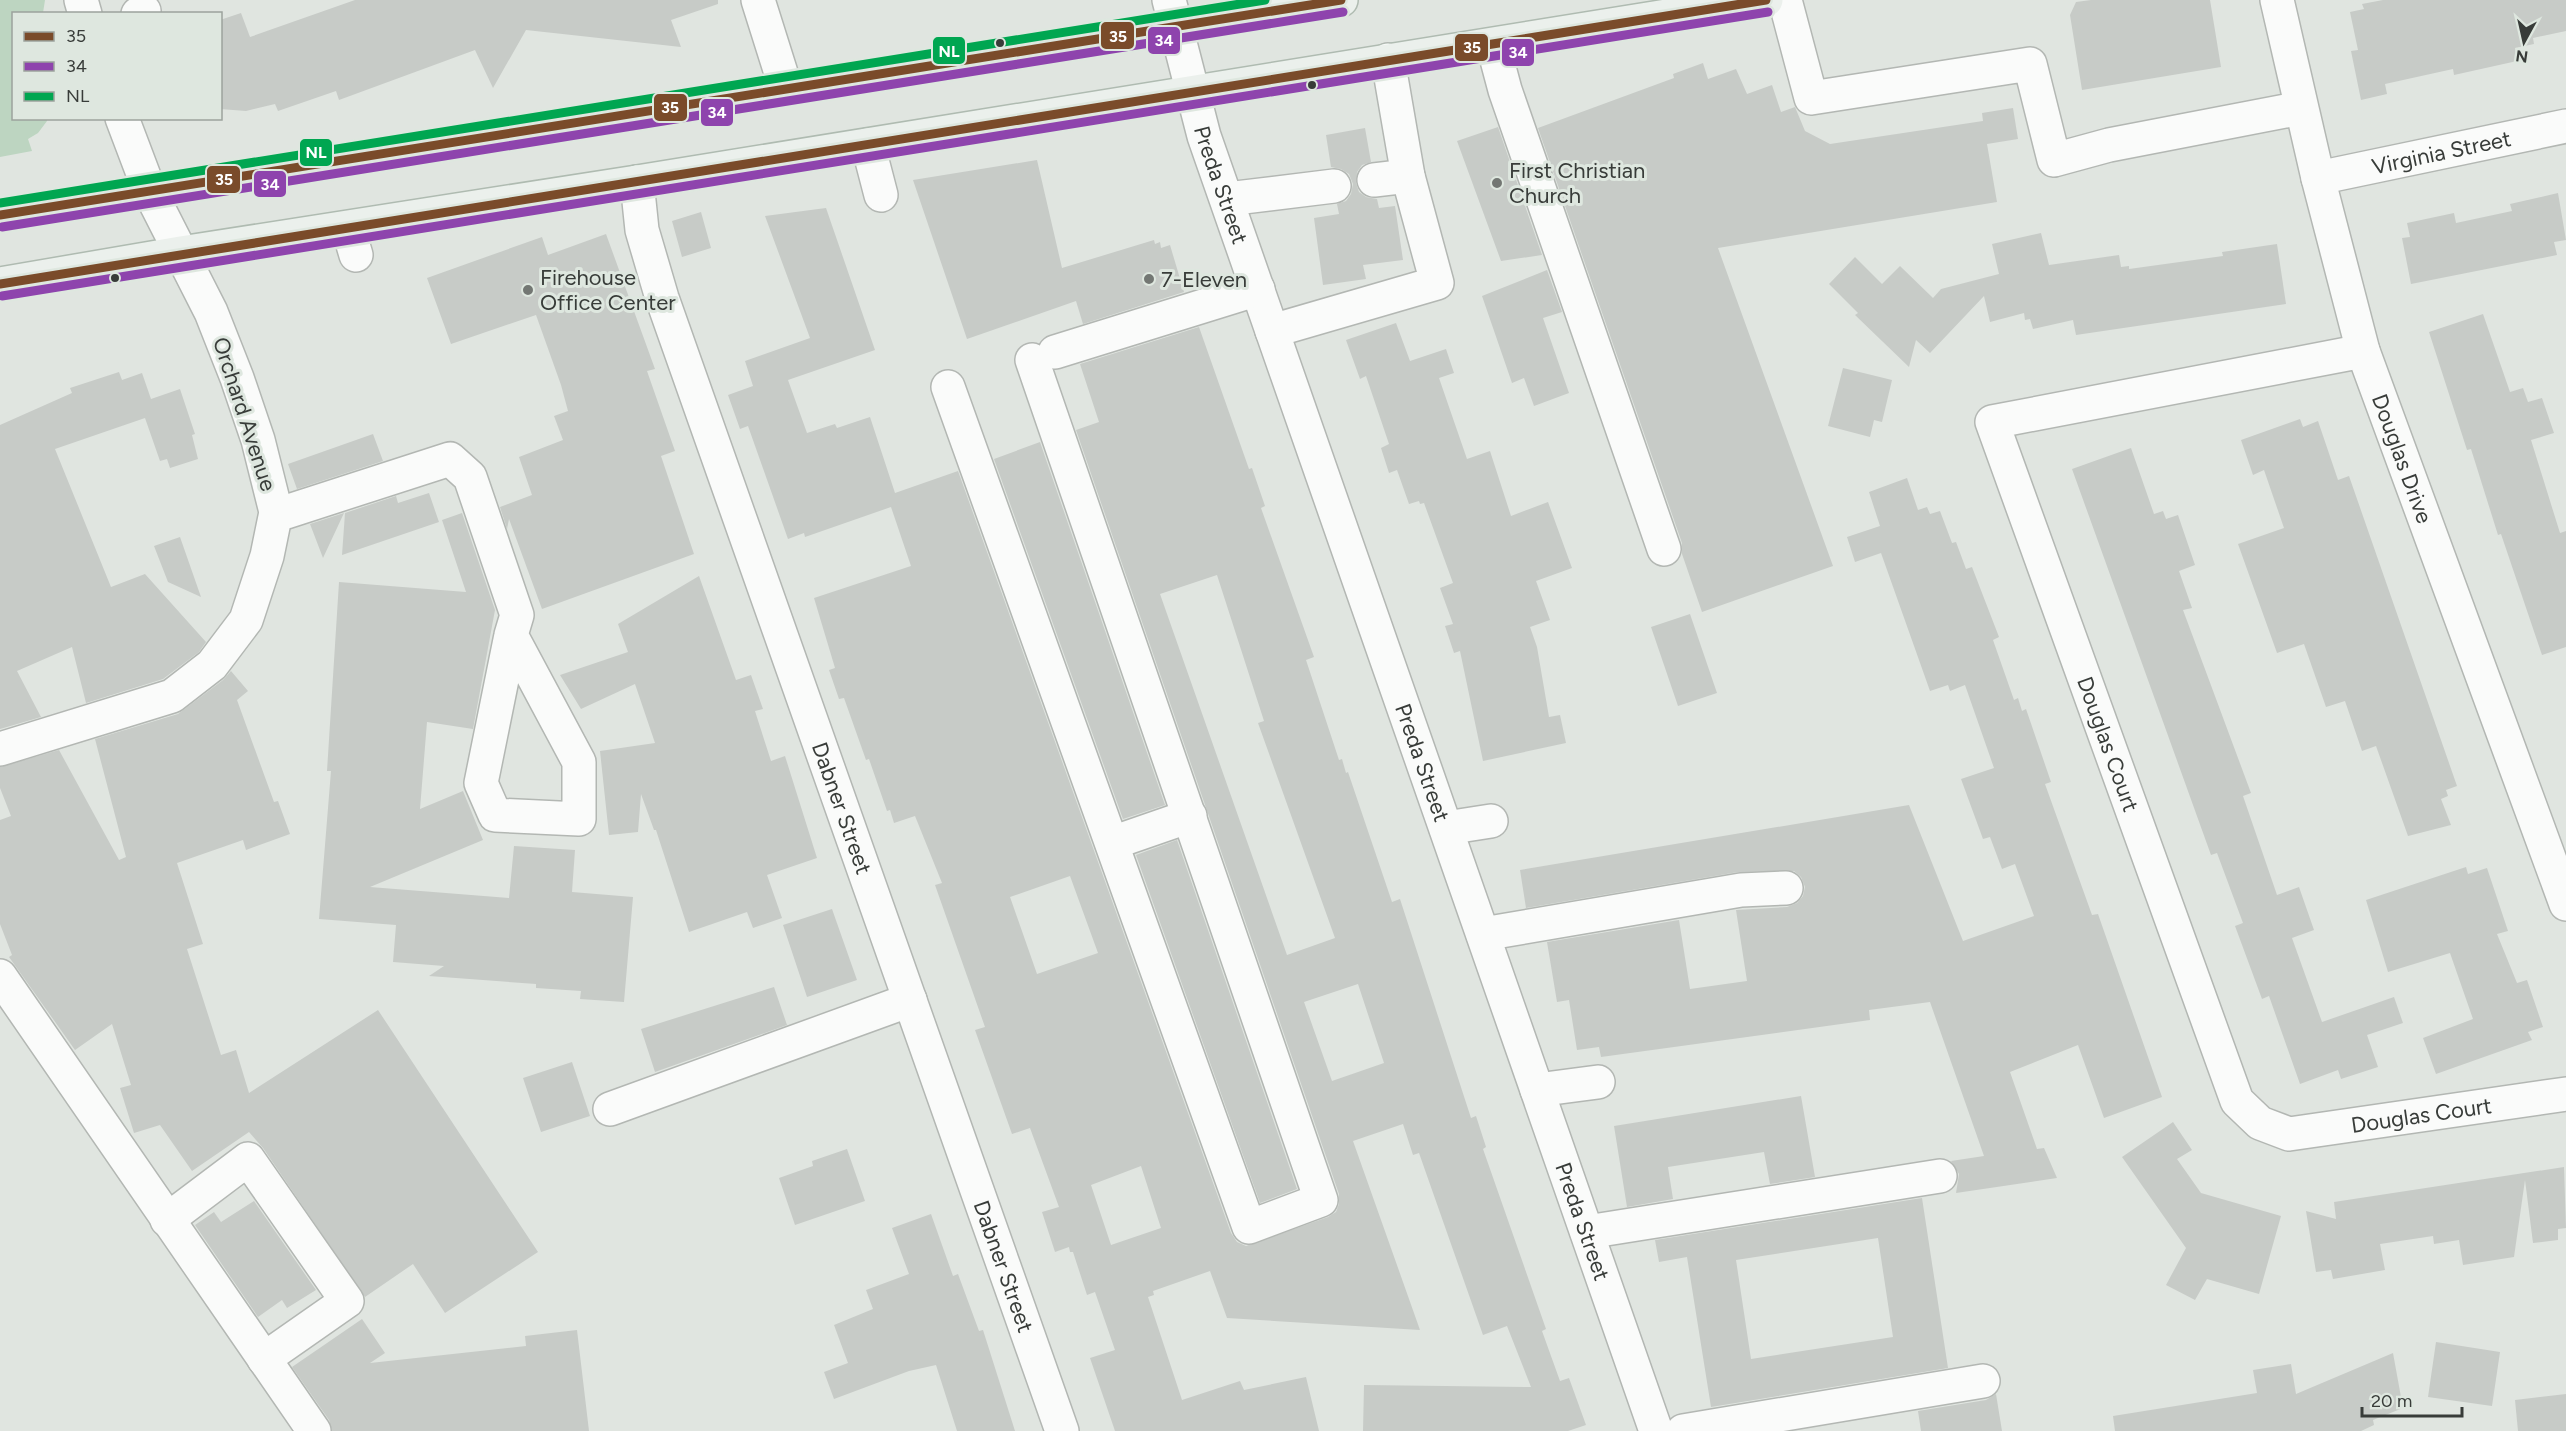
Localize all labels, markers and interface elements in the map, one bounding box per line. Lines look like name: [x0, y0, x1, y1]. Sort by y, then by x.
legend: [12, 12, 222, 120]
north arrow: [2494, 12, 2554, 72]
line badge: 35: [1100, 21, 1135, 50]
text: 35: [66, 25, 86, 47]
line badge: 34: [1147, 26, 1181, 55]
text: 35: [1109, 27, 1127, 46]
text: 34: [1154, 31, 1174, 50]
line badge: 35: [1454, 33, 1489, 62]
line badge: NL: [932, 36, 966, 65]
unlabelled marker: [994, 37, 1006, 49]
text: 35: [1463, 38, 1481, 57]
line badge: 34: [1501, 38, 1535, 67]
text: NL: [939, 42, 960, 61]
text: 34: [1508, 43, 1528, 62]
text: N: [2515, 46, 2529, 67]
text: 34: [66, 55, 87, 77]
unlabelled marker: [1306, 79, 1318, 91]
text: NL: [66, 85, 90, 107]
line badge: 35: [653, 93, 688, 122]
text: 35: [661, 98, 679, 117]
line badge: 34: [700, 98, 734, 127]
text: 34: [707, 103, 727, 122]
street label: Preda Street: [1188, 123, 1254, 248]
street label: Virginia Street: [2369, 125, 2513, 180]
line badge: NL: [299, 138, 333, 167]
text: NL: [306, 143, 327, 162]
place label: First Christian Church: [1509, 157, 1645, 209]
line badge: 35: [206, 165, 241, 194]
text: 35: [215, 170, 233, 189]
line badge: 34: [253, 170, 287, 198]
text: 34: [260, 175, 280, 194]
marker: First Christian Church: [1490, 176, 1504, 190]
place label: Firehouse Office Center: [540, 264, 676, 316]
place label: 7-Eleven: [1161, 266, 1247, 293]
unlabelled marker: [109, 272, 121, 284]
marker: 7-Eleven: [1142, 272, 1156, 286]
marker: Firehouse Office Center: [521, 283, 535, 297]
street label: Orchard Avenue: [207, 334, 282, 494]
street label: Douglas Drive: [2366, 390, 2438, 527]
street label: Douglas Court: [2071, 673, 2144, 815]
street label: Preda Street: [1389, 700, 1455, 825]
street label: Dabner Street: [806, 739, 877, 878]
street label: Douglas Court: [2349, 1092, 2493, 1139]
street label: Preda Street: [1549, 1159, 1615, 1284]
street label: Dabner Street: [968, 1197, 1039, 1336]
scale bar: [2362, 1380, 2462, 1418]
text: 20 m: [2371, 1390, 2412, 1412]

